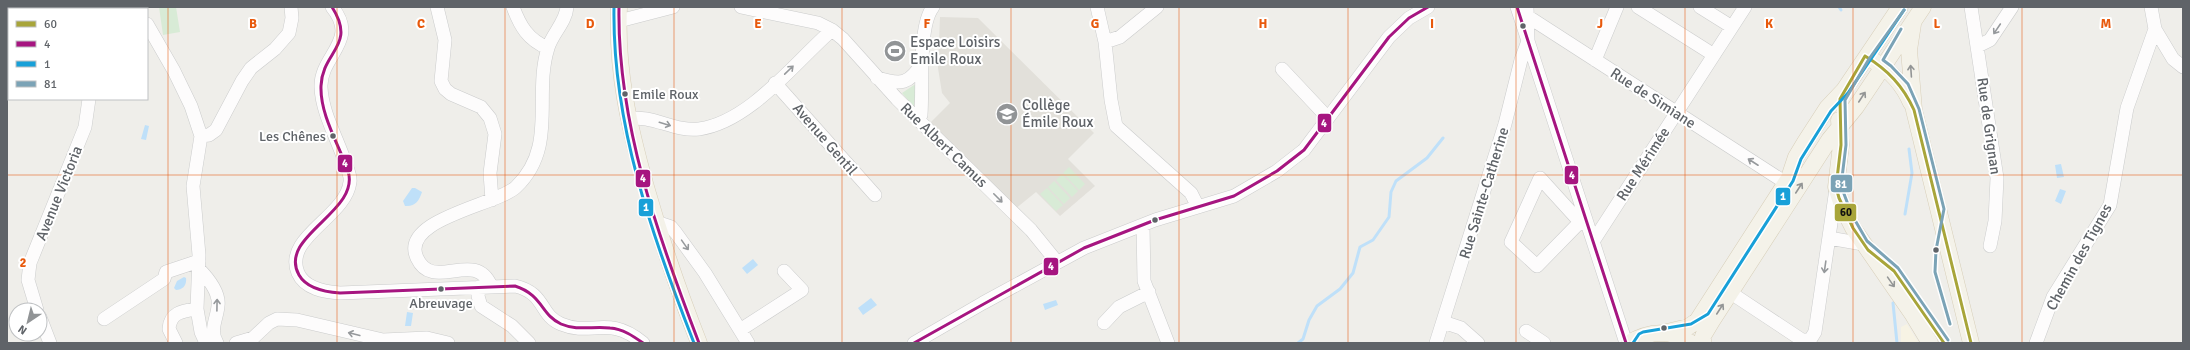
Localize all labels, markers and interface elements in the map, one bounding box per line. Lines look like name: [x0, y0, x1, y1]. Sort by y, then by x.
legend: [8, 8, 148, 100]
text: B: [249, 16, 257, 32]
text: C: [417, 16, 425, 32]
text: D: [586, 16, 595, 32]
text: E: [754, 16, 762, 32]
text: F: [924, 16, 931, 32]
text: G: [1091, 16, 1099, 32]
text: H: [1259, 16, 1267, 32]
text: I: [1430, 16, 1434, 32]
text: J: [1597, 16, 1603, 32]
text: K: [1765, 16, 1773, 32]
text: L: [1934, 16, 1941, 32]
text: M: [2101, 16, 2112, 32]
text: 60: [44, 17, 57, 32]
unlabelled marker: [1518, 21, 1528, 31]
one-way arrow: [1993, 23, 2001, 34]
place label: Espace Loisirs Emile Roux: [910, 33, 1001, 68]
text: 4: [44, 37, 51, 52]
sports icon: Espace Loisirs Emile Roux: [882, 38, 908, 64]
text: 1: [44, 57, 50, 72]
street label: Rue de Simiane: [1607, 64, 1699, 132]
one-way arrow: [784, 65, 794, 74]
one-way arrow: [1907, 65, 1915, 78]
street label: Rue de Grignan: [1973, 76, 2005, 176]
text: 81: [44, 77, 57, 92]
place label: Emile Roux: [632, 86, 699, 103]
marker: Emile Roux: [620, 89, 630, 99]
one-way arrow: [1858, 92, 1866, 103]
place label: Collège Émile Roux: [1022, 96, 1093, 131]
street label: Avenue Gentil: [789, 99, 861, 179]
street label: Rue Albert Camus: [897, 99, 992, 191]
school or university icon: Collège Émile Roux: [994, 101, 1020, 127]
line badge: 4: [1317, 113, 1332, 133]
text: 4: [1321, 117, 1327, 130]
one-way arrow: [659, 121, 671, 129]
street label: Rue Mérimée: [1613, 124, 1673, 204]
street label: Rue Sainte-Catherine: [1455, 125, 1513, 261]
place label: Les Chênes: [259, 128, 326, 145]
marker: Les Chênes: [328, 131, 338, 141]
street label: Avenue Victoria: [32, 143, 86, 243]
line badge: 4: [337, 154, 353, 173]
text: 4: [342, 157, 348, 170]
one-way arrow: [1748, 158, 1759, 166]
line badge: 4: [1564, 165, 1579, 185]
line badge: 4: [635, 169, 651, 188]
text: 4: [1569, 169, 1575, 182]
text: 4: [640, 172, 646, 185]
line badge: 81: [1830, 174, 1853, 193]
text: 81: [1835, 178, 1847, 191]
one-way arrow: [1795, 183, 1803, 194]
line badge: 1: [1775, 187, 1791, 206]
text: 1: [1780, 190, 1786, 203]
one-way arrow: [993, 193, 1003, 203]
line badge: 1: [638, 198, 654, 217]
street label: Chemin des Tignes: [2042, 200, 2116, 313]
text: 1: [643, 201, 649, 214]
line badge: 60: [1834, 203, 1857, 222]
text: 60: [1840, 206, 1852, 219]
unlabelled marker: [1150, 215, 1160, 225]
one-way arrow: [681, 240, 689, 251]
unlabelled marker: [1931, 245, 1941, 255]
text: 2: [19, 255, 27, 271]
line badge: 4: [1043, 257, 1059, 276]
text: 4: [1048, 260, 1054, 273]
one-way arrow: [1821, 260, 1829, 273]
one-way arrow: [1887, 276, 1895, 287]
marker: Abreuvage: [436, 284, 446, 294]
place label: Abreuvage: [409, 295, 473, 312]
one-way arrow: [213, 299, 221, 312]
north arrow: [8, 302, 48, 342]
one-way arrow: [1717, 303, 1725, 315]
text: N: [16, 322, 29, 337]
unlabelled marker: [1659, 323, 1669, 333]
one-way arrow: [348, 329, 361, 337]

